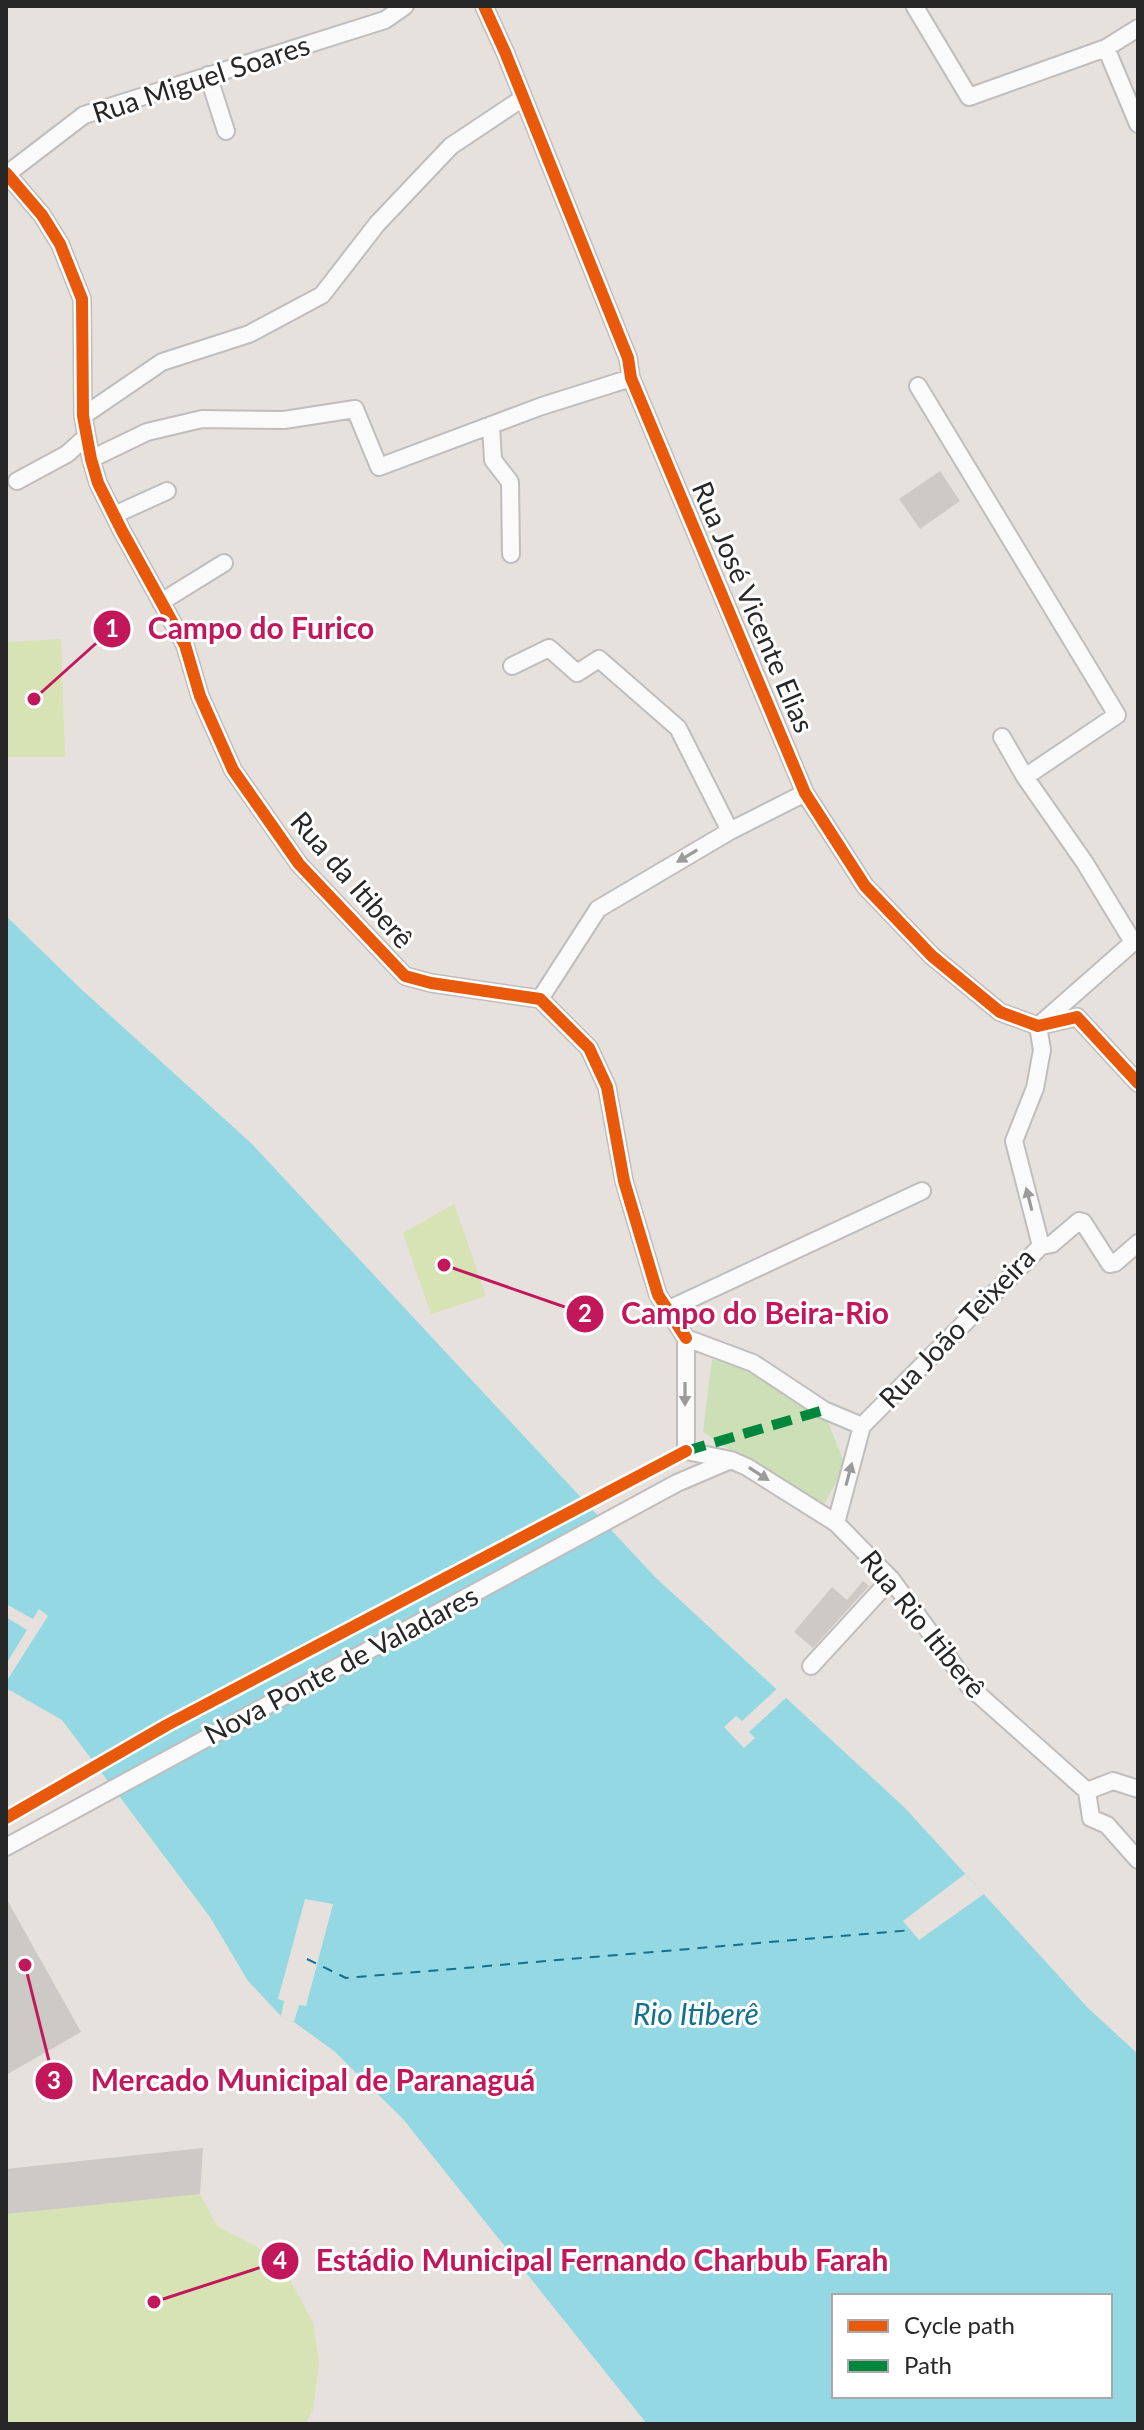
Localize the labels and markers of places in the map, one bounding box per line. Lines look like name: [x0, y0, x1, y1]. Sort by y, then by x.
callout: Campo do Furico: [92, 602, 390, 656]
callout: Campo do Beira-Rio: [565, 1287, 905, 1341]
callout: Mercado Municipal de Paranaguá: [34, 2054, 551, 2108]
callout: Estádio Municipal Fernando Charbub Farah: [260, 2234, 905, 2288]

